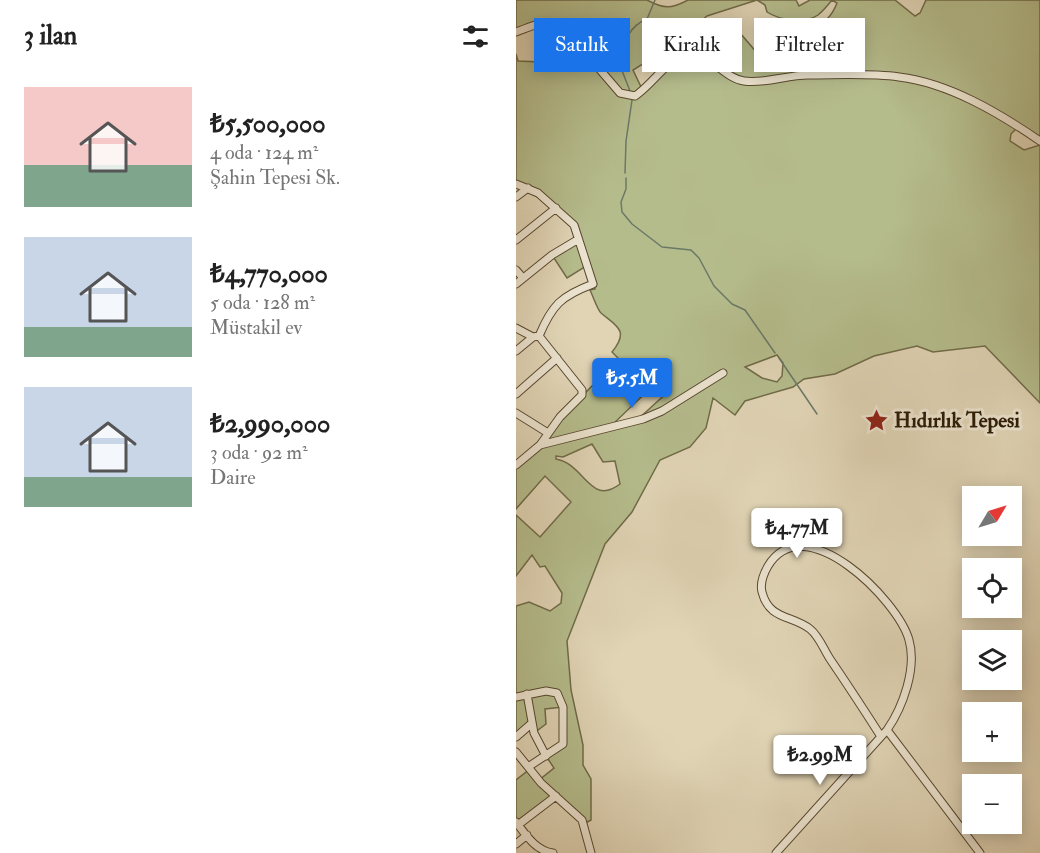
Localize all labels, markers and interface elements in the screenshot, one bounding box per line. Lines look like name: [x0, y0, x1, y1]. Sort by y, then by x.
chip: Satılık: [534, 18, 630, 72]
chip: Kiralık: [642, 18, 742, 72]
chip: Filtreler: [754, 18, 865, 72]
text: 3 ilan: [24, 20, 77, 52]
icon: filters: [459, 20, 492, 53]
text: ₺5,500,000: [210, 108, 326, 140]
icon: home: [72, 111, 144, 183]
text: 4 oda · 124 m²: [210, 140, 318, 165]
text: Şahin Tepesi Sk.: [210, 165, 340, 190]
text: ₺4,770,000: [210, 258, 328, 290]
icon: home: [72, 261, 144, 333]
text: 5 oda · 128 m²: [210, 290, 315, 315]
text: Müstakil ev: [210, 315, 302, 340]
pin: ₺5.5M: [590, 358, 674, 409]
text: ₺5.5M: [606, 365, 658, 390]
place icon: Hıdırlık Tepesi: [863, 407, 889, 433]
place label: Hıdırlık Tepesi: [894, 407, 1020, 434]
text: ₺2,990,000: [210, 408, 330, 440]
icon: home: [72, 411, 144, 483]
text: 3 oda · 92 m²: [210, 440, 308, 465]
text: Daire: [210, 465, 256, 490]
north arrow: [962, 486, 1022, 546]
map controls: [962, 486, 1022, 834]
pin: ₺4.77M: [748, 508, 846, 559]
text: ₺4.77M: [765, 515, 829, 540]
button: locate: [962, 558, 1022, 618]
button: layers: [962, 630, 1022, 690]
button: +: [962, 702, 1022, 762]
pin: ₺2.99M: [771, 735, 869, 786]
text: ₺2.99M: [787, 742, 853, 767]
button: −: [962, 774, 1022, 834]

